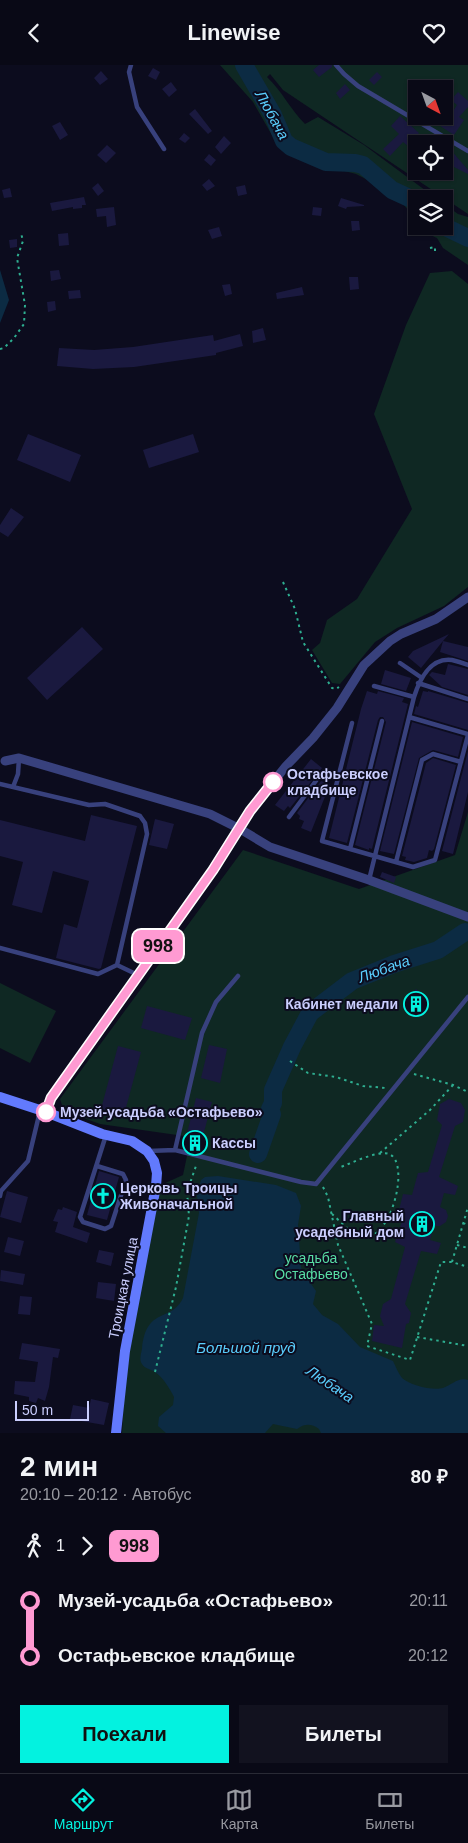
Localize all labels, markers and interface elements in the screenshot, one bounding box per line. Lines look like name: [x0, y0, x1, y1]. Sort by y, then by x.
icon: back: [20, 19, 48, 47]
icon: heart: [420, 19, 448, 47]
text: Linewise: [188, 20, 280, 45]
north arrow: [408, 80, 452, 125]
map controls: [408, 80, 453, 235]
water label: Любача: [252, 86, 293, 142]
button: locate: [408, 135, 453, 180]
button: layers: [408, 190, 453, 235]
place label: Остафьевское кладбище: [287, 766, 388, 798]
marker: Остафьевское кладбище: [263, 772, 283, 792]
line badge: 998: [129, 930, 187, 962]
text: 998: [143, 936, 173, 956]
water label: Любача: [355, 951, 412, 986]
building icon: Кабинет медали: [403, 991, 429, 1017]
place label: Кабинет медали: [285, 996, 398, 1012]
marker: Музей-усадьба «Остафьево»: [36, 1102, 56, 1122]
place label: Музей-усадьба «Остафьево»: [60, 1104, 263, 1120]
building icon: Кассы: [182, 1130, 208, 1156]
place label: Кассы: [212, 1135, 256, 1151]
place label: Церковь Троицы Живоначальной: [119, 1180, 238, 1212]
church icon: Церковь Троицы Живоначальной: [90, 1183, 116, 1209]
place label: Главный усадебный дом: [295, 1208, 404, 1240]
building icon: Главный усадебный дом: [409, 1211, 435, 1237]
street label: Троицкая улица: [105, 1236, 141, 1340]
park label: усадьба Остафьево: [274, 1250, 348, 1282]
water label: Большой пруд: [196, 1339, 296, 1356]
water label: Любача: [303, 1361, 357, 1406]
scale bar: [15, 1398, 89, 1421]
text: 50 m: [22, 1402, 53, 1418]
text: 2 мин: [20, 1451, 98, 1482]
text: 80 ₽: [411, 1466, 448, 1487]
text: 20:10 – 20:12 · Автобус: [20, 1486, 192, 1503]
icon: walk: [20, 1532, 48, 1560]
icon: forward: [73, 1532, 101, 1560]
text: 998: [119, 1536, 149, 1556]
text: 1: [56, 1537, 65, 1554]
text: Музей-усадьба «Остафьево»: [58, 1590, 333, 1611]
text: 20:11: [409, 1592, 448, 1609]
text: Остафьевское кладбище: [58, 1645, 295, 1666]
text: 20:12: [408, 1647, 448, 1664]
button: Поехали: [20, 1705, 229, 1763]
button: Билеты: [239, 1705, 448, 1763]
tab: Маршрут: [54, 1786, 113, 1832]
tab: Карта: [221, 1786, 258, 1832]
tab: Билеты: [365, 1786, 414, 1832]

